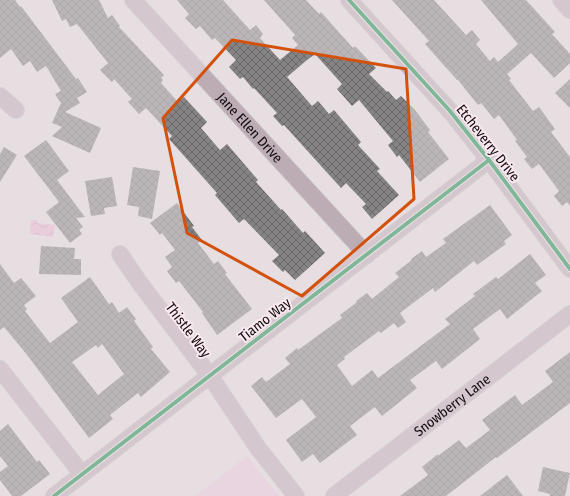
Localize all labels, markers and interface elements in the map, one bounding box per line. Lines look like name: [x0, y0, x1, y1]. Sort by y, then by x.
street label: Jane Ellen Drive: [213, 89, 287, 166]
street label: Etcheverry Drive: [453, 101, 523, 185]
street label: Tiamo Way: [236, 294, 295, 346]
street label: Thistle Way: [162, 299, 215, 362]
street label: Snowberry Lane: [410, 370, 494, 440]

